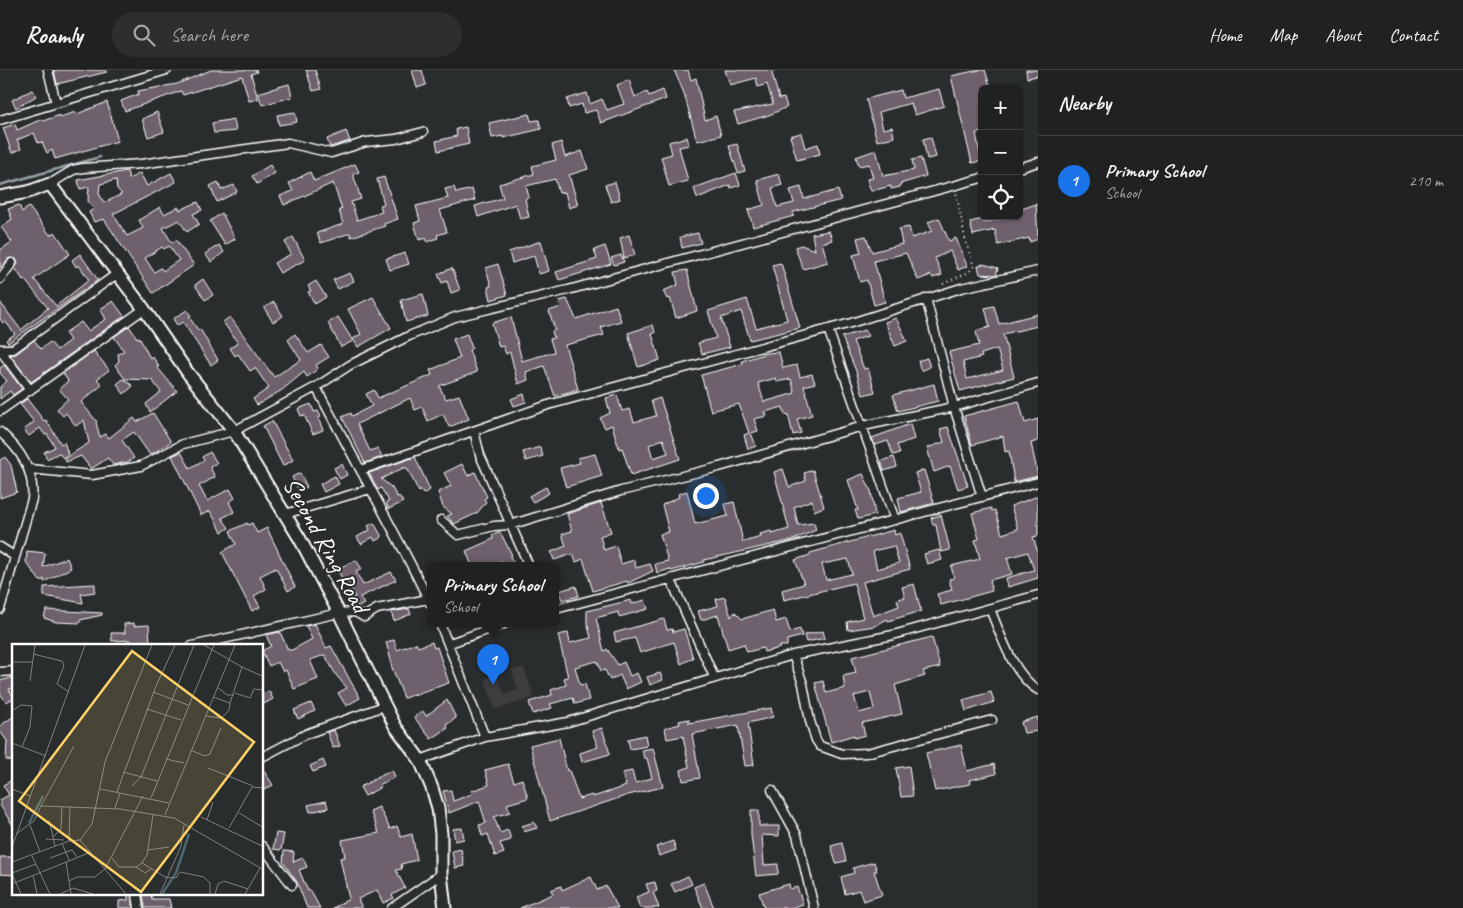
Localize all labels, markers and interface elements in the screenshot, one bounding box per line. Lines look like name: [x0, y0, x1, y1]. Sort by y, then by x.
search box: [112, 12, 462, 57]
text: Roamly: [25, 20, 82, 50]
icon: search: [130, 21, 158, 49]
text: Search here: [170, 23, 248, 47]
text: Home: [1209, 24, 1242, 46]
text: Map: [1270, 24, 1297, 46]
text: About: [1325, 24, 1361, 46]
text: Contact: [1389, 24, 1438, 46]
map controls: [978, 85, 1023, 220]
button: +: [978, 85, 1023, 130]
text: Nearby: [1058, 90, 1111, 116]
button: −: [978, 130, 1023, 175]
text: Primary School: [1105, 159, 1204, 183]
text: 1: [1070, 171, 1078, 191]
text: 210 m: [1409, 171, 1443, 191]
button: locate: [978, 175, 1023, 220]
text: School: [1105, 183, 1139, 203]
street label: Second Ring Road: [276, 472, 378, 621]
your location: [693, 483, 719, 509]
popup: [427, 562, 559, 627]
text: Primary School: [443, 573, 543, 597]
text: School: [443, 597, 478, 617]
inset map: [12, 644, 264, 896]
pin: 1: [477, 644, 509, 685]

